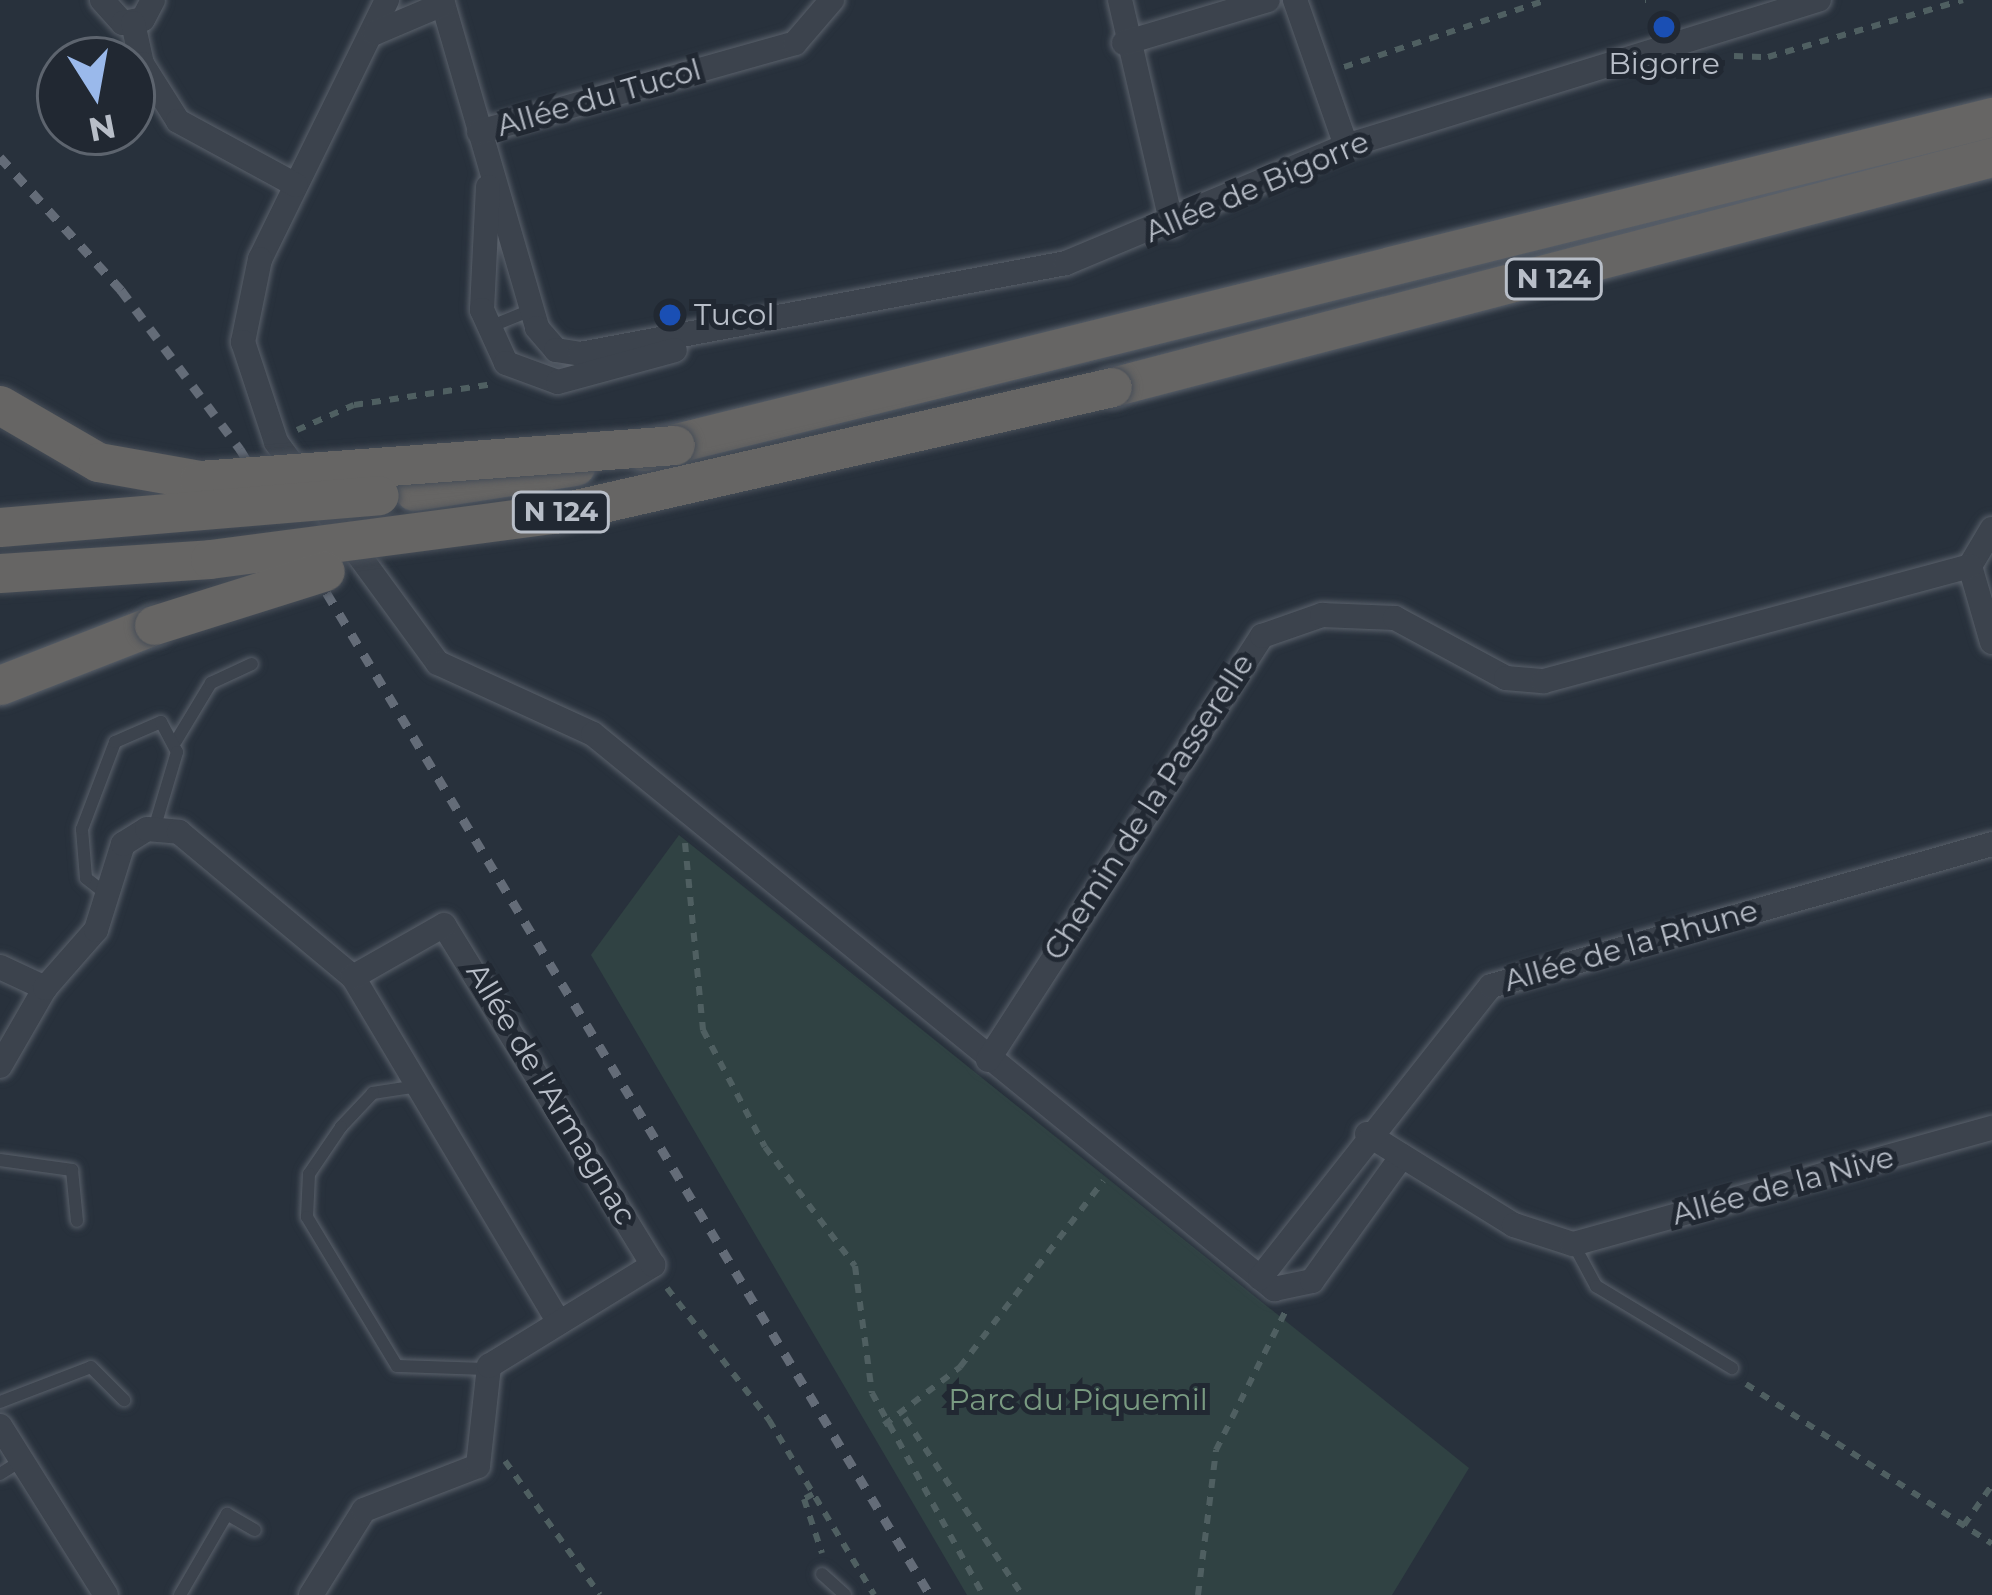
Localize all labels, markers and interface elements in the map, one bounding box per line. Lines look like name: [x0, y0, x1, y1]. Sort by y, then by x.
marker: Bigorre: [1651, 14, 1677, 40]
north arrow: [36, 36, 156, 156]
place label: Bigorre: [1608, 46, 1720, 82]
street label: Allée du Tucol: [493, 52, 705, 144]
text: N: [85, 106, 119, 151]
street label: Allée de Bigorre: [1140, 124, 1374, 250]
road number: N 124: [1503, 258, 1605, 300]
place label: Tucol: [694, 297, 774, 333]
marker: Tucol: [657, 302, 683, 328]
road number: N 124: [510, 491, 612, 533]
street label: Chemin de la Passerelle: [1036, 647, 1262, 967]
street label: Allée de la Rhune: [1500, 893, 1762, 999]
street label: Allée de l'Armagnac: [459, 957, 643, 1231]
street label: Allée de la Nive: [1668, 1139, 1898, 1233]
park label: Parc du Piquemil: [948, 1382, 1208, 1418]

